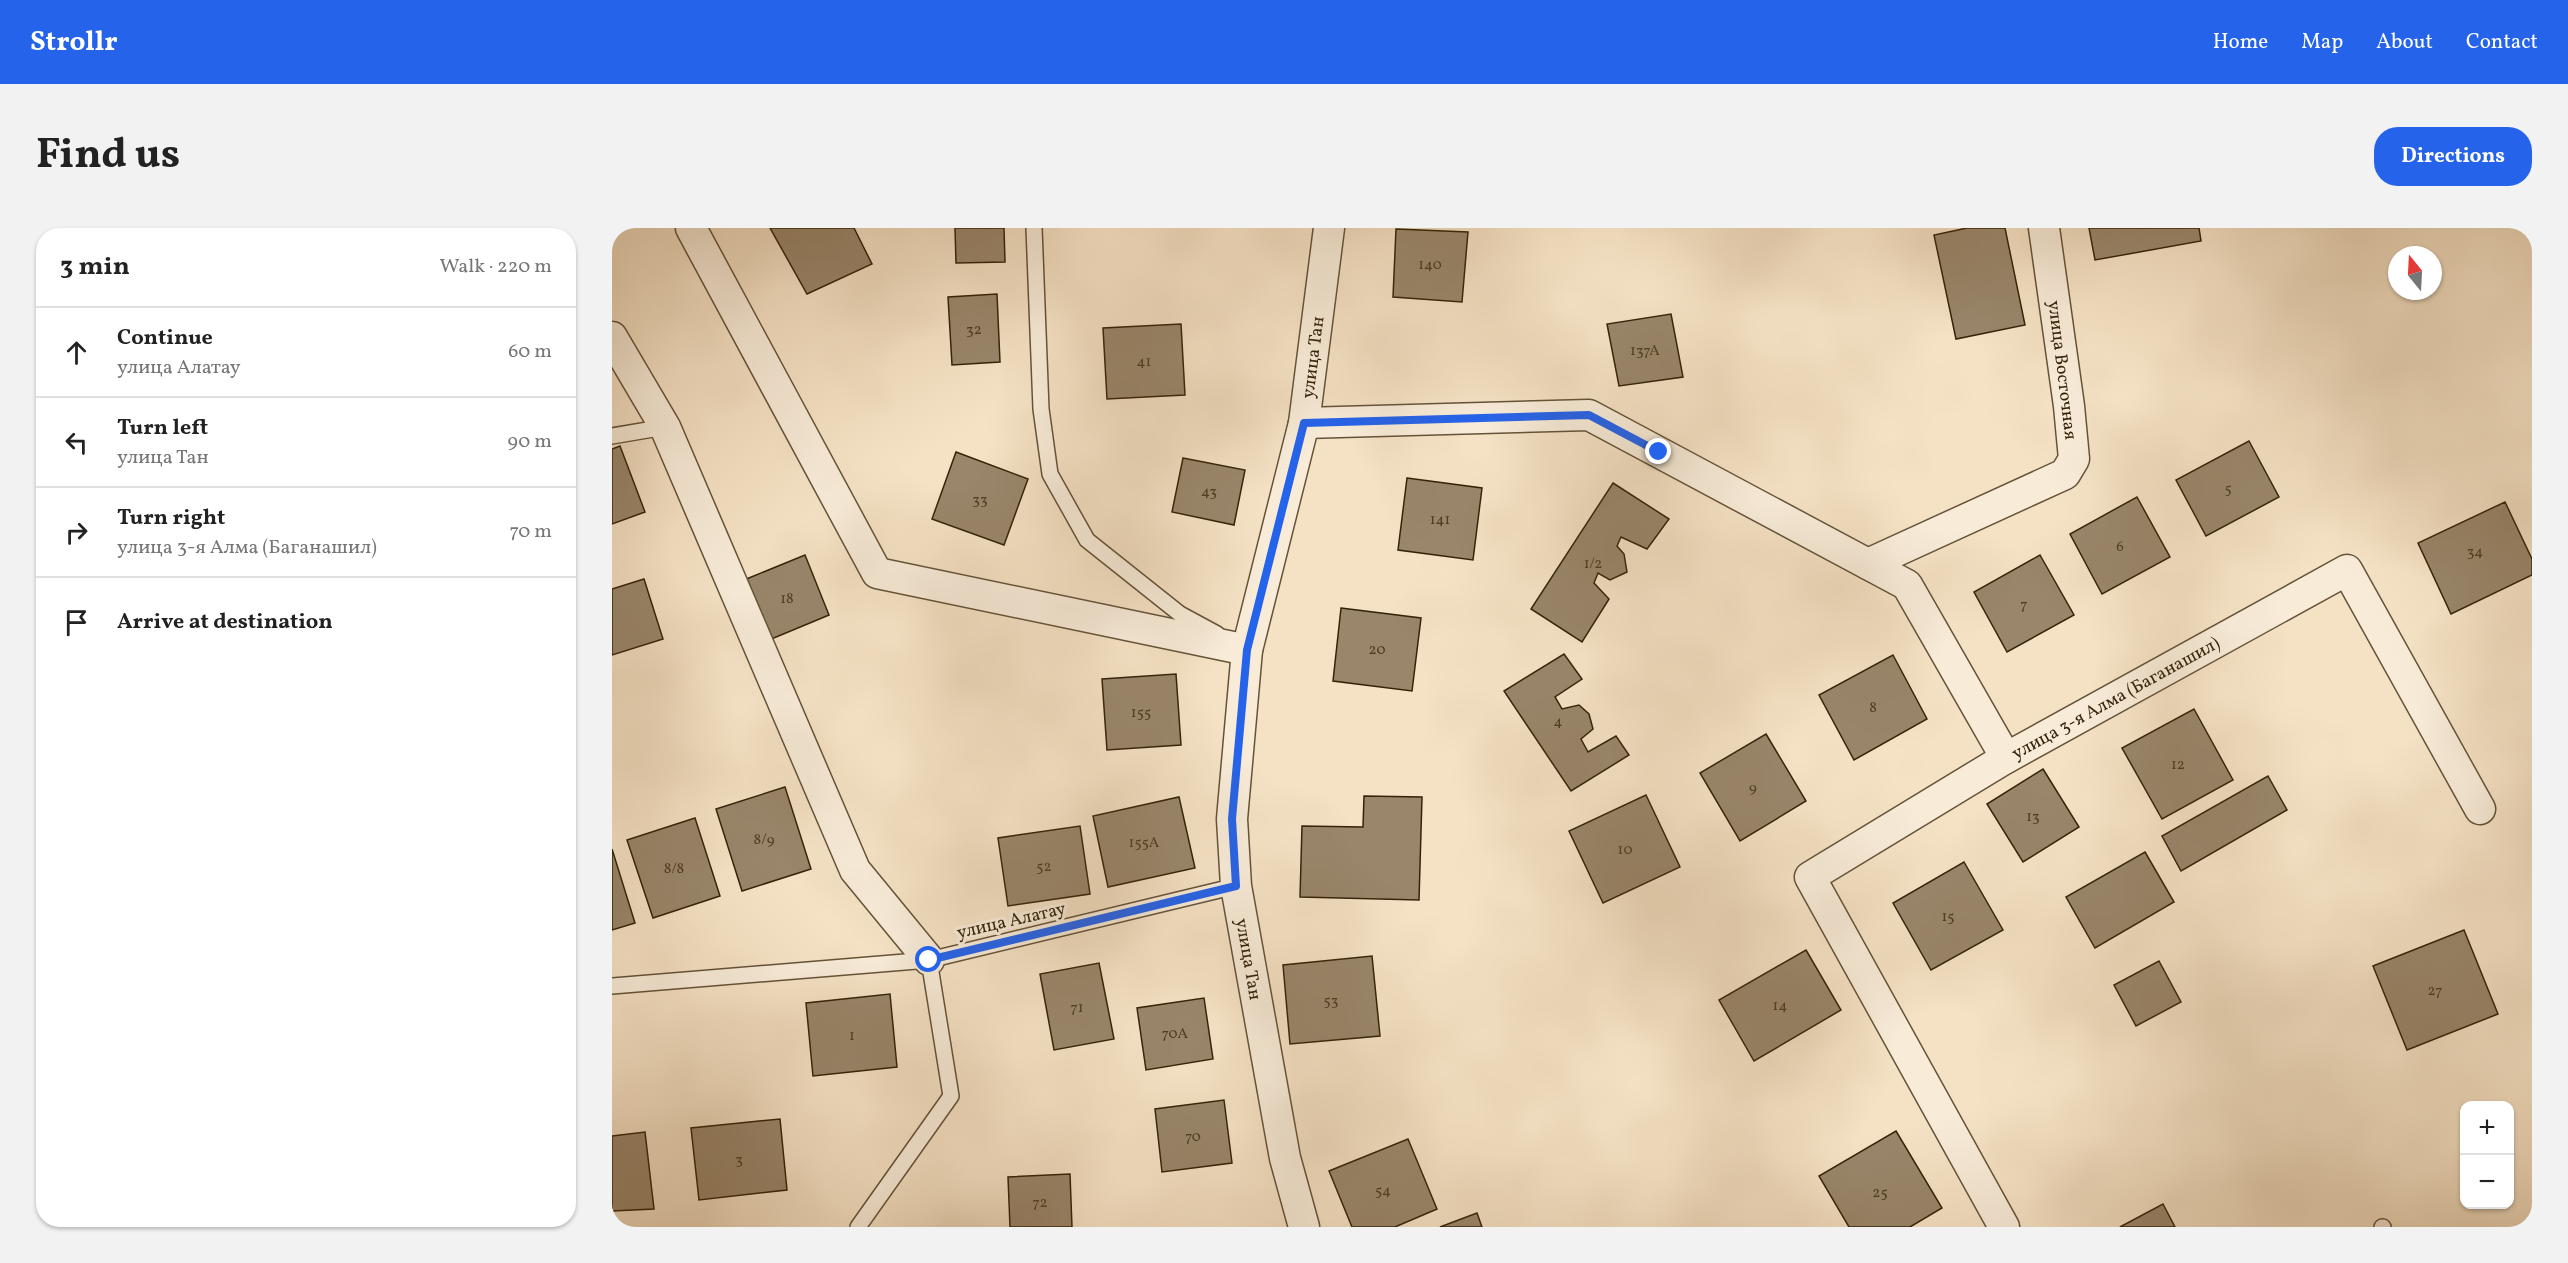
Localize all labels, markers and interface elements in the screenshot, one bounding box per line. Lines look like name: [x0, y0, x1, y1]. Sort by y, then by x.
text: Strollr: [30, 23, 118, 62]
text: Home: [2213, 28, 2268, 57]
text: Map: [2301, 28, 2343, 57]
text: About: [2376, 28, 2433, 57]
text: Contact: [2466, 28, 2538, 57]
text: Find us: [36, 127, 180, 186]
button: Directions: [2374, 127, 2532, 186]
north arrow: [2388, 246, 2442, 300]
text: 3 min: [60, 249, 130, 285]
text: Walk · 220 m: [440, 253, 552, 281]
house number: 140: [1418, 255, 1442, 276]
street label: улица Восточная: [2041, 299, 2082, 441]
street label: улица Тан: [1296, 315, 1332, 400]
house number: 32: [966, 320, 982, 341]
text: Continue: [117, 323, 213, 354]
icon: ahead: [60, 336, 93, 369]
text: 60 m: [508, 338, 552, 366]
house number: 137А: [1630, 341, 1660, 362]
house number: 41: [1137, 352, 1151, 373]
text: улица Алатау: [117, 354, 241, 382]
text: Turn left: [117, 413, 208, 444]
icon: left: [60, 426, 93, 459]
text: 90 m: [508, 428, 552, 456]
route end: [1645, 438, 1671, 464]
text: улица Тан: [117, 444, 209, 472]
house number: 5: [2224, 479, 2232, 500]
house number: 43: [1201, 482, 1217, 503]
house number: 33: [972, 490, 988, 511]
text: Turn right: [117, 503, 225, 534]
house number: 141: [1430, 510, 1450, 531]
icon: right: [60, 516, 93, 549]
text: 70 m: [509, 518, 552, 546]
text: улица 3-я Алма (Баганашил): [117, 534, 377, 562]
house number: 6: [2116, 537, 2124, 558]
house number: 34: [2467, 542, 2483, 563]
house number: 1/2: [1584, 554, 1602, 575]
house number: 18: [780, 589, 794, 610]
house number: 7: [2020, 595, 2028, 616]
icon: arrive: [60, 606, 93, 639]
text: Arrive at destination: [117, 607, 333, 638]
street label: улица 3-я Алма (Баганашил): [2008, 632, 2225, 766]
house number: 20: [1369, 640, 1385, 661]
house number: 8: [1869, 698, 1877, 719]
house number: 155: [1131, 703, 1151, 724]
house number: 4: [1554, 712, 1563, 733]
house number: 12: [2171, 755, 2185, 776]
house number: 9: [1749, 778, 1757, 799]
house number: 13: [2026, 807, 2040, 828]
house number: 8/9: [754, 830, 775, 851]
house number: 155А: [1129, 833, 1160, 854]
house number: 10: [1618, 840, 1632, 861]
house number: 52: [1036, 857, 1052, 878]
house number: 8/8: [664, 859, 684, 880]
street label: улица Алатау: [954, 897, 1069, 946]
house number: 15: [1941, 907, 1955, 928]
street label: улица Тан: [1228, 916, 1267, 1002]
route start: [915, 946, 941, 972]
house number: 27: [2428, 981, 2442, 1002]
house number: 53: [1324, 991, 1338, 1012]
house number: 14: [1773, 996, 1787, 1017]
house number: 71: [1070, 998, 1084, 1019]
house number: 70А: [1162, 1024, 1189, 1045]
house number: 1: [849, 1026, 855, 1047]
map controls: [2460, 1101, 2514, 1209]
button: +: [2460, 1101, 2514, 1155]
house number: 70: [1185, 1127, 1201, 1148]
house number: 3: [735, 1150, 743, 1171]
button: −: [2460, 1155, 2514, 1209]
house number: 54: [1375, 1181, 1391, 1202]
house number: 25: [1872, 1183, 1888, 1204]
house number: 72: [1032, 1193, 1048, 1214]

